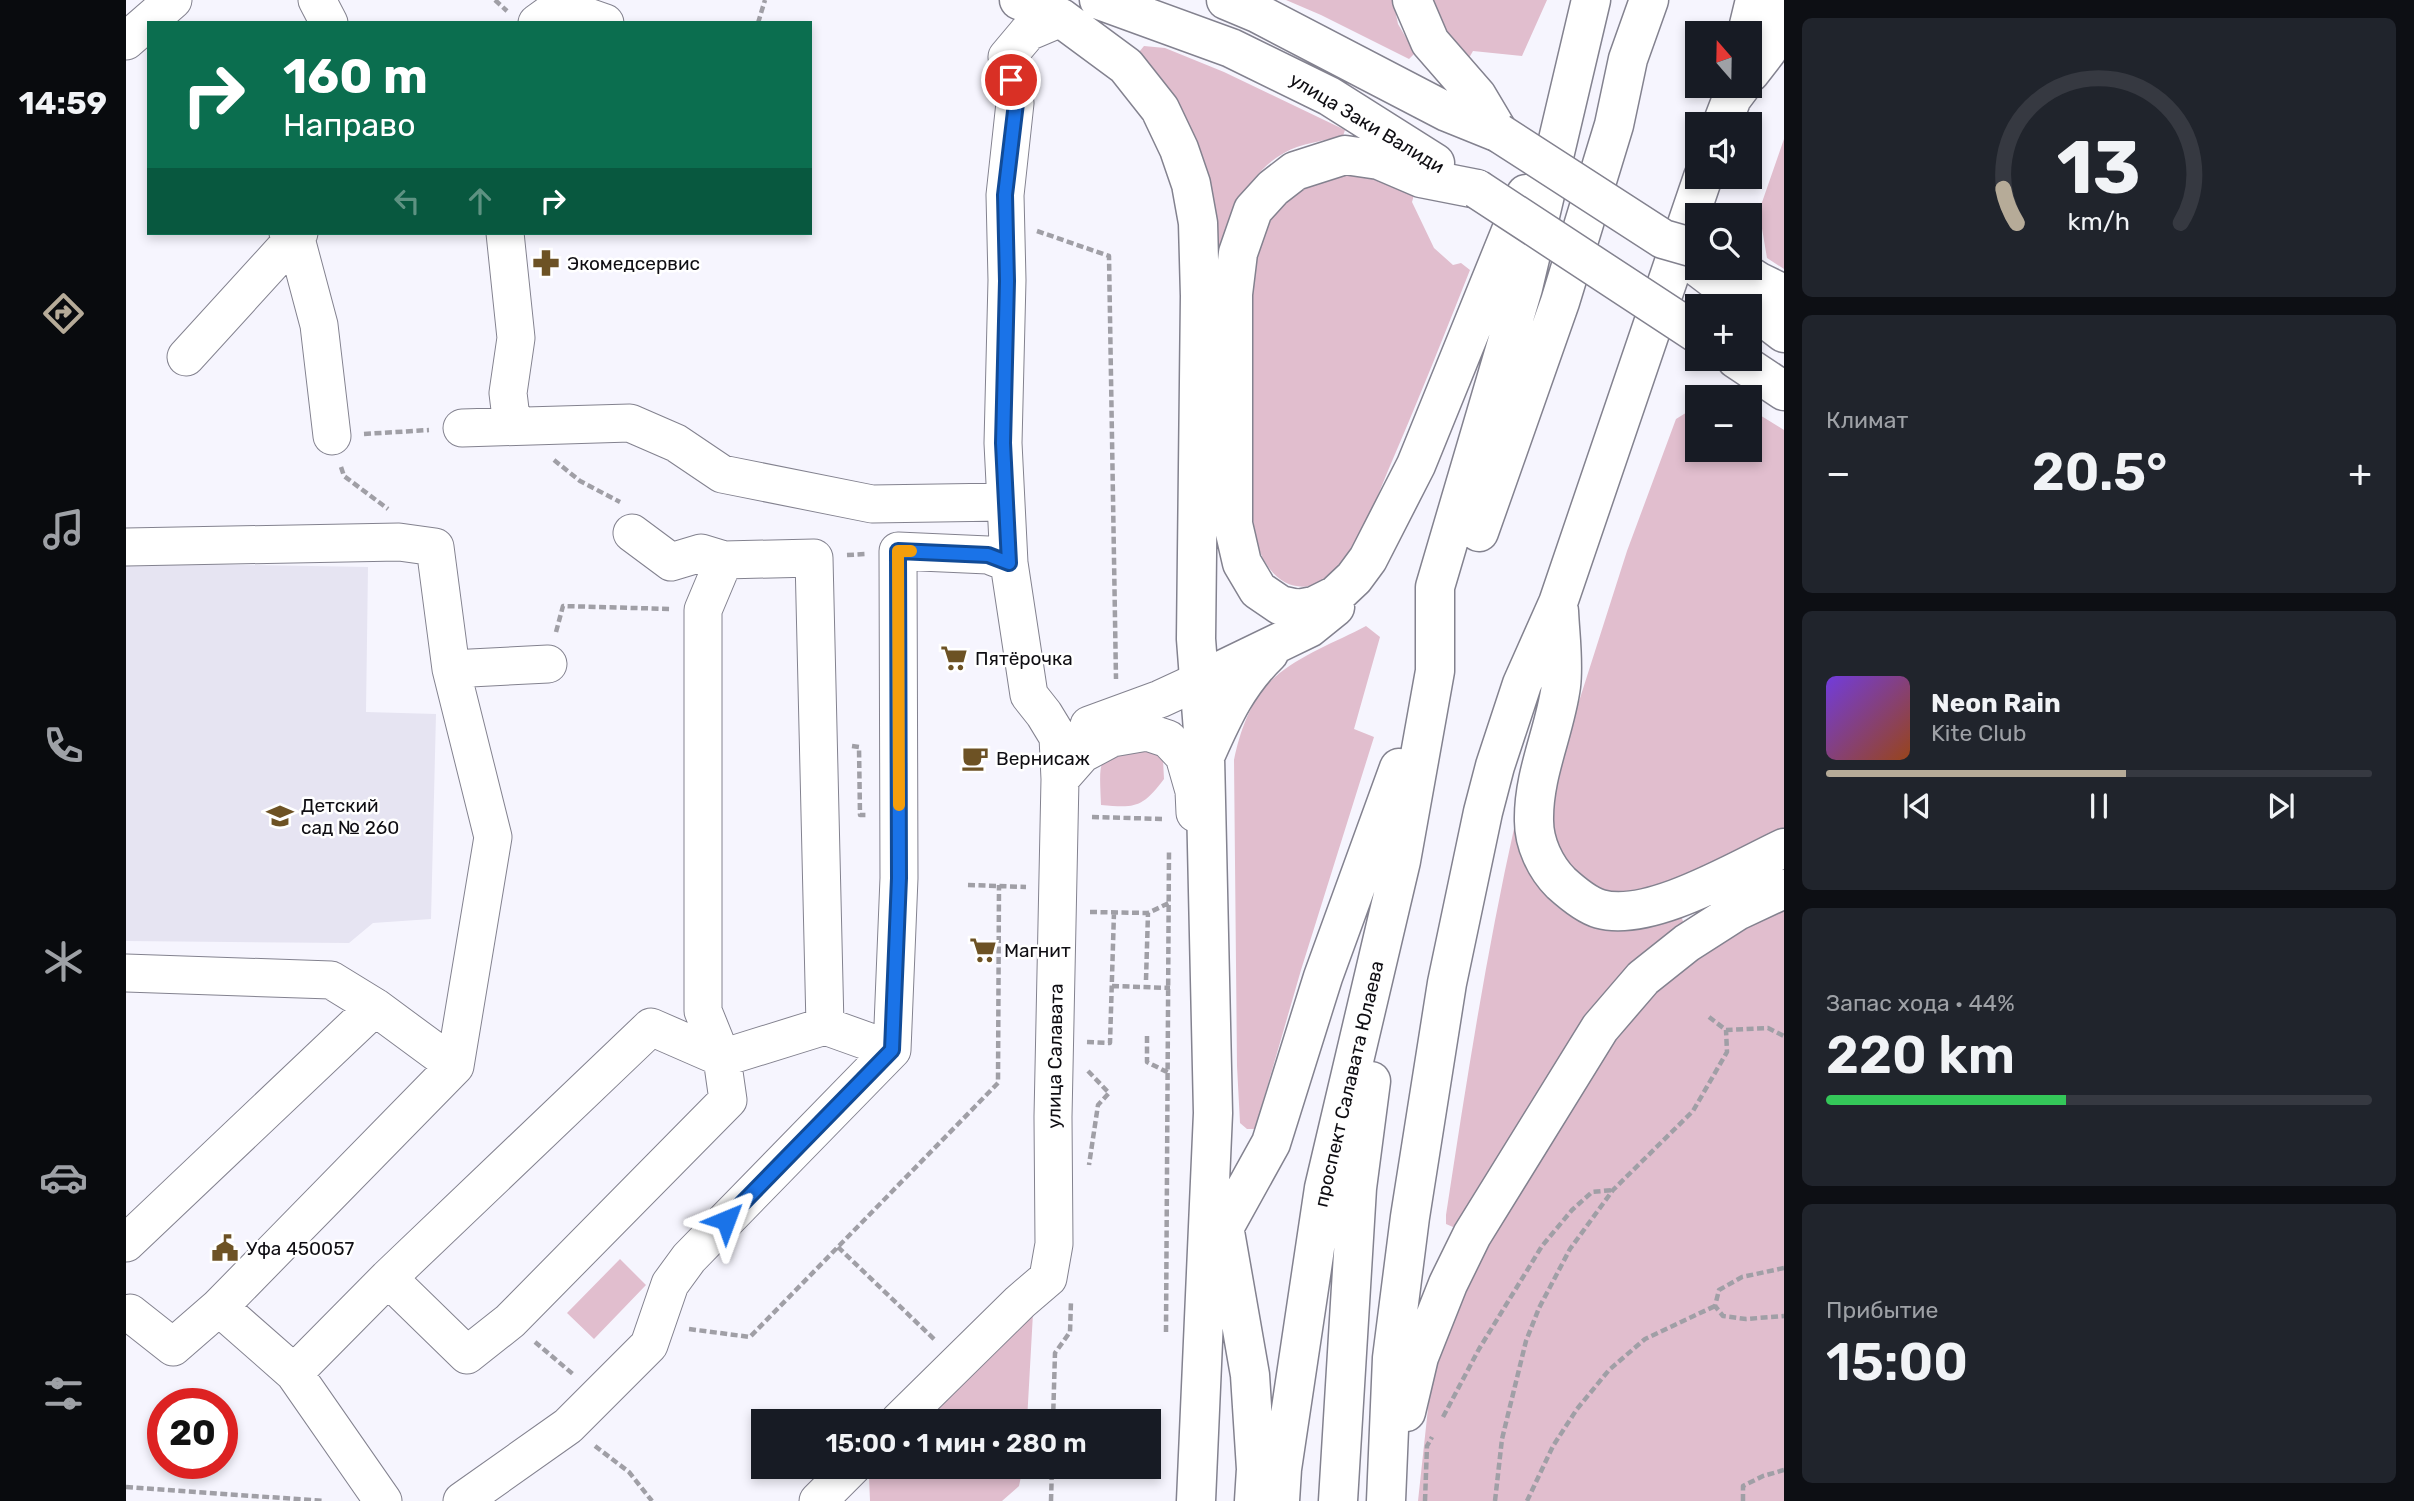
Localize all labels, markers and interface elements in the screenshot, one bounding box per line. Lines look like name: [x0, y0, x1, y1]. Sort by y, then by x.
north arrow: [1685, 21, 1762, 98]
map controls: [1685, 21, 1762, 462]
text: 160 m: [283, 47, 428, 105]
icon: right: [168, 49, 259, 140]
pin: [981, 50, 1041, 110]
icon: arrive: [992, 61, 1030, 99]
street label: улица Заки Валиди: [1285, 68, 1449, 178]
text: 14:59: [19, 84, 107, 122]
text: Направо: [283, 106, 416, 144]
button: sound: [1685, 112, 1762, 189]
text: 13: [2057, 126, 2141, 212]
icon: left: [388, 182, 426, 220]
icon: ahead: [461, 182, 499, 220]
icon: right: [534, 182, 572, 220]
button: search: [1685, 203, 1762, 280]
text: km/h: [2068, 207, 2130, 236]
pharmacy icon: Экомедсервис: [531, 248, 561, 278]
place label: Экомедсервис: [567, 252, 700, 275]
icon: directions: [39, 289, 88, 338]
button: +: [1685, 294, 1762, 371]
button: −: [1685, 385, 1762, 462]
text: Климат: [1826, 406, 1908, 434]
text: 20.5°: [2032, 441, 2167, 503]
text: −: [1826, 450, 1851, 496]
text: +: [2348, 450, 2372, 496]
icon: music: [39, 505, 88, 554]
supermarket icon: Пятёрочка: [939, 643, 969, 673]
place label: Пятёрочка: [975, 647, 1073, 670]
text: Neon Rain: [1931, 688, 2061, 719]
text: Kite Club: [1931, 719, 2026, 747]
icon: phone: [39, 721, 88, 770]
cafe icon: Вернисаж: [960, 743, 990, 773]
place label: Вернисаж: [996, 747, 1090, 770]
icon: previous: [1898, 787, 1936, 825]
icon: pause: [2080, 787, 2118, 825]
icon: next: [2262, 787, 2300, 825]
place label: Детский сад № 260: [301, 794, 399, 839]
school or university icon: Детский сад № 260: [265, 801, 295, 831]
supermarket icon: Магнит: [968, 935, 998, 965]
icon: climate: [39, 937, 88, 986]
place label: Магнит: [1004, 939, 1071, 962]
street label: проспект Салавата Юлаева: [1309, 959, 1389, 1209]
street label: улица Салавата: [1042, 983, 1068, 1129]
text: Запас хода · 44%: [1826, 989, 2015, 1017]
text: 220 km: [1826, 1024, 2015, 1086]
icon: car: [39, 1153, 88, 1202]
position arrow: [689, 1183, 763, 1257]
public building icon: Уфа 450057: [210, 1233, 240, 1263]
place label: Уфа 450057: [246, 1237, 354, 1260]
text: Прибытие: [1826, 1296, 1938, 1324]
text: 15:00: [1826, 1331, 1968, 1393]
icon: filters: [39, 1369, 88, 1418]
speed limit sign: 20: [147, 1388, 238, 1479]
text: 15:00 · 1 мин · 280 m: [825, 1428, 1087, 1459]

